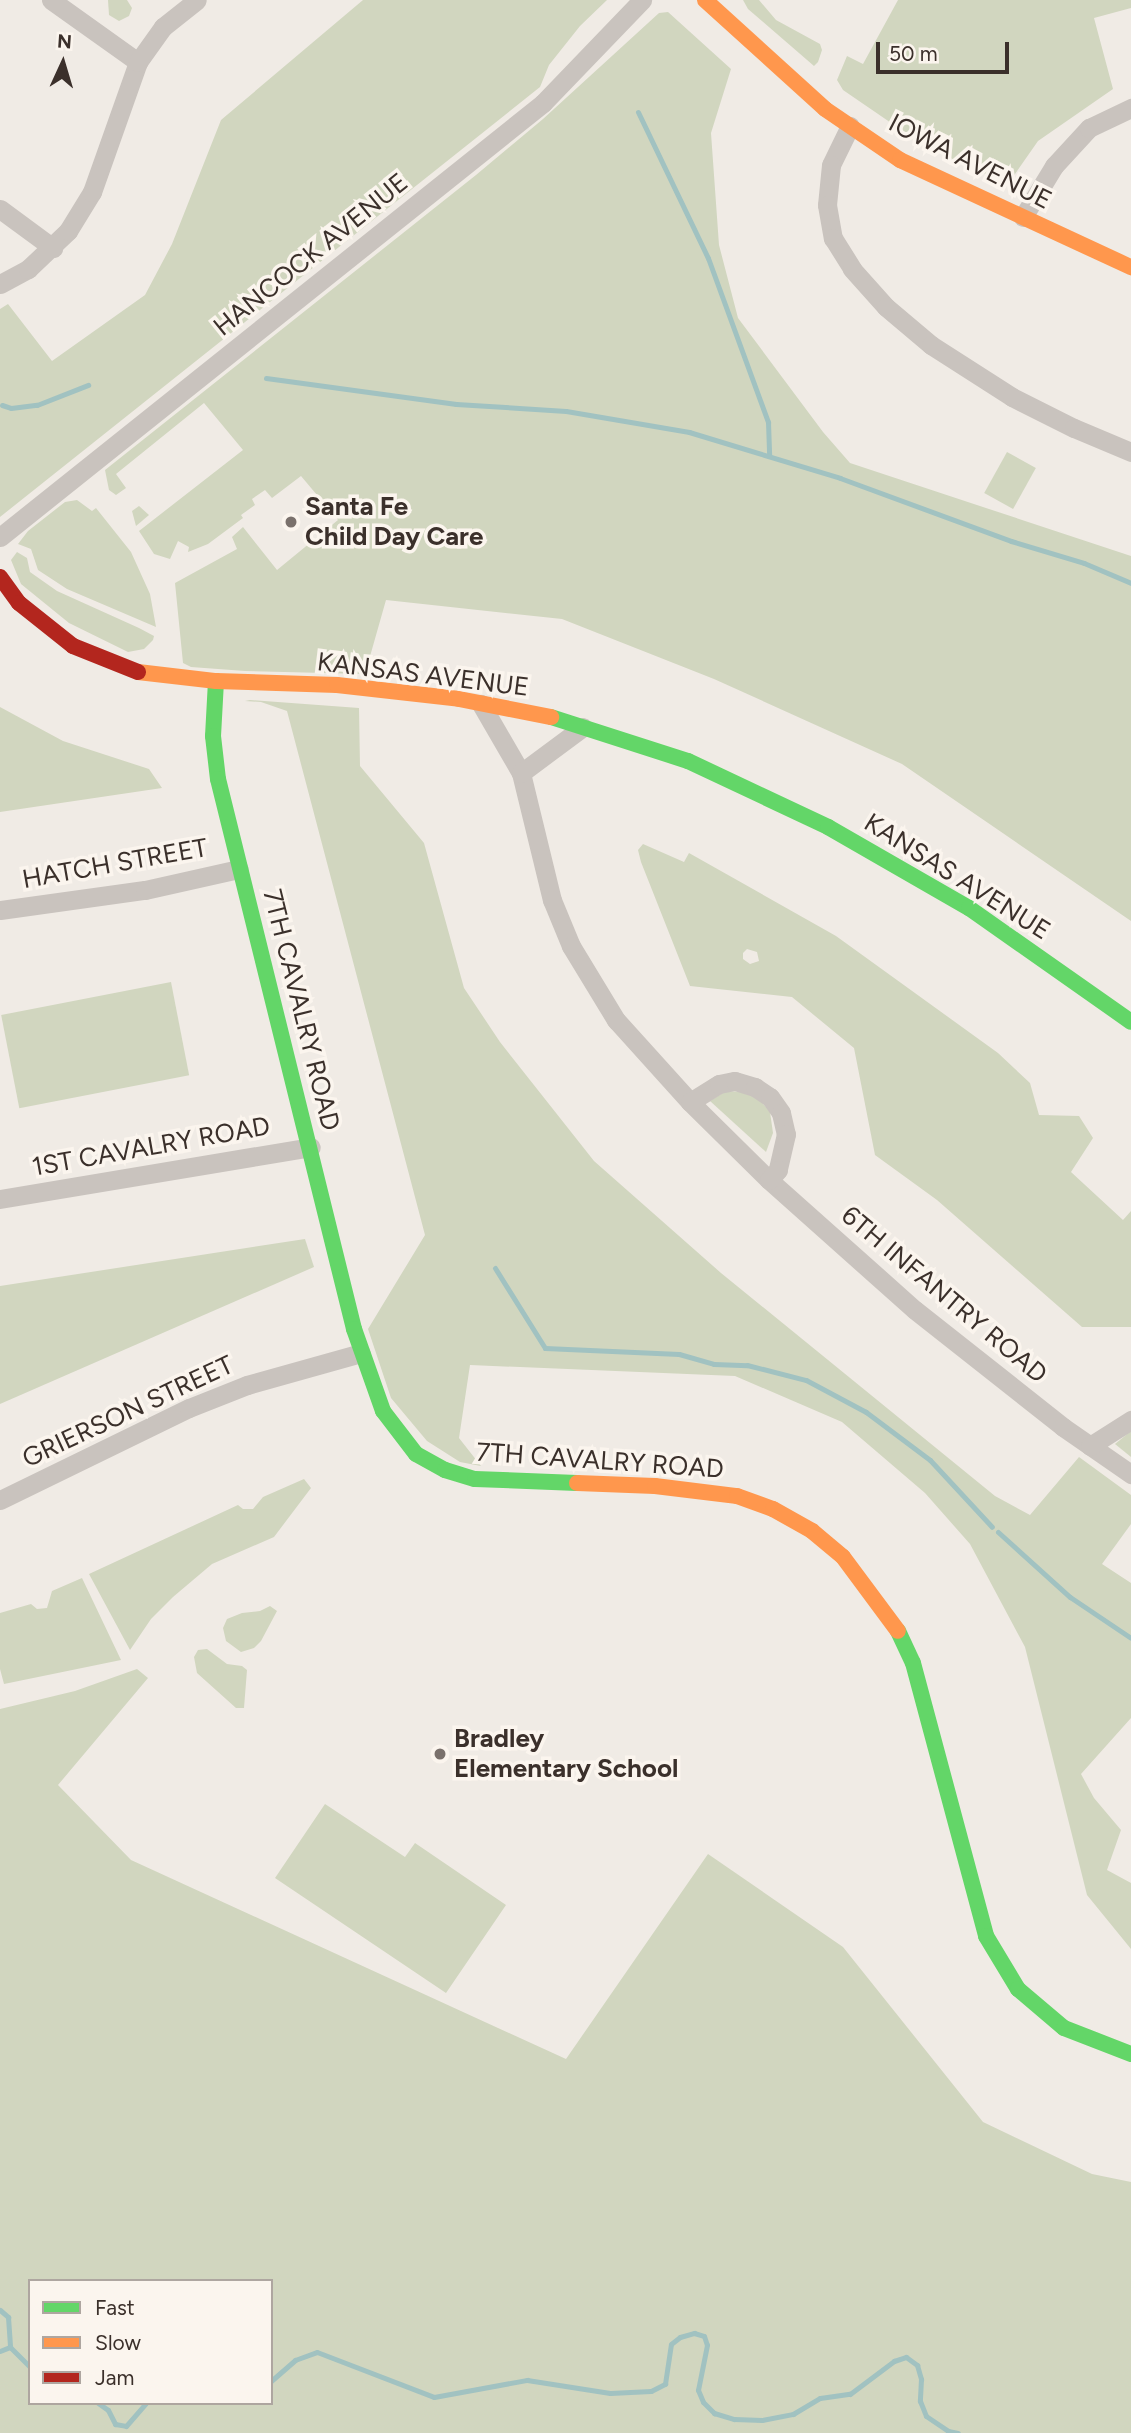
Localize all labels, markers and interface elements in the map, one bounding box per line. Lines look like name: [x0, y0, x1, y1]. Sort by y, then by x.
north arrow: [28, 28, 98, 98]
scale bar: [879, 28, 1012, 72]
text: N: [56, 30, 73, 54]
text: 50 m: [889, 41, 938, 66]
street label: IOWA AVENUE: [883, 107, 1057, 217]
street label: HANCOCK AVENUE: [208, 167, 414, 343]
place label: Santa Fe Child Day Care: [305, 491, 483, 552]
marker: Santa Fe Child Day Care: [283, 514, 299, 530]
street label: KANSAS AVENUE: [315, 647, 531, 703]
street label: KANSAS AVENUE: [858, 807, 1056, 947]
street label: HATCH STREET: [20, 832, 210, 896]
street label: 7TH CAVALRY ROAD: [256, 886, 346, 1134]
street label: 1ST CAVALRY ROAD: [30, 1111, 272, 1183]
street label: 6TH INFANTRY ROAD: [835, 1200, 1053, 1390]
street label: GRIERSON STREET: [18, 1349, 238, 1475]
street label: 7TH CAVALRY ROAD: [475, 1437, 725, 1485]
place label: Bradley Elementary School: [454, 1723, 678, 1784]
marker: Bradley Elementary School: [432, 1746, 448, 1762]
legend: [28, 2279, 273, 2405]
text: Fast: [95, 2295, 135, 2320]
text: Slow: [95, 2330, 141, 2355]
text: Jam: [95, 2365, 134, 2390]

